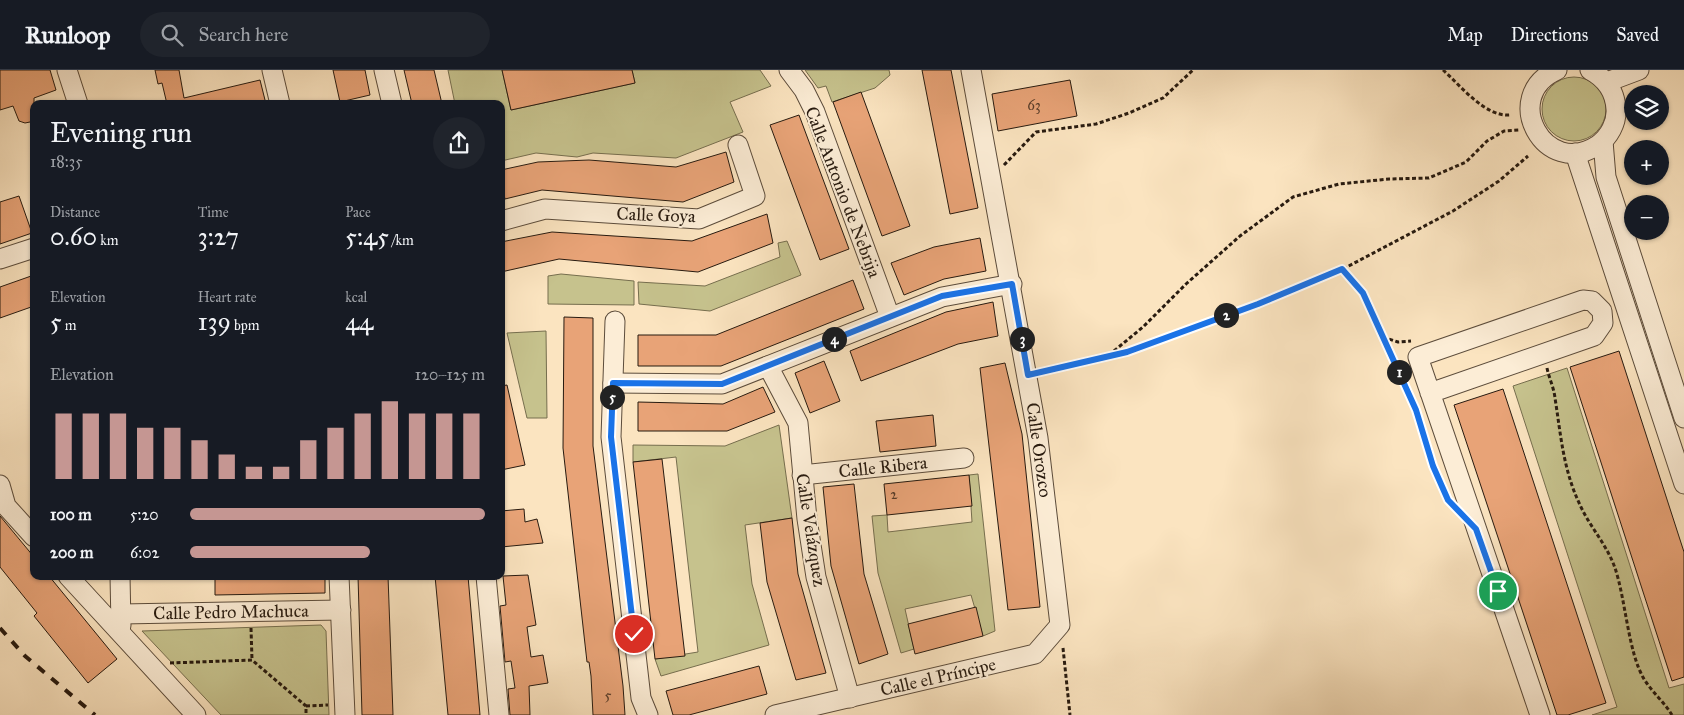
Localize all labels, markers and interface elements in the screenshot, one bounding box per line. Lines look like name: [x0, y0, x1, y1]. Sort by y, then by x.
search box: [140, 12, 490, 57]
text: Runloop: [25, 20, 110, 50]
icon: search: [158, 21, 186, 49]
text: Search here: [198, 23, 288, 46]
text: Map: [1447, 24, 1483, 46]
text: Directions: [1511, 24, 1588, 46]
text: Saved: [1616, 24, 1659, 46]
map controls: [1624, 85, 1669, 240]
button: layers: [1624, 85, 1669, 130]
house number: 63: [1027, 96, 1041, 114]
street label: Calle Antonio de Nebrija: [800, 103, 886, 281]
text: Evening run: [50, 115, 192, 150]
button: share: [433, 117, 485, 169]
button: +: [1624, 140, 1669, 185]
text: 18:35: [50, 152, 83, 171]
button: −: [1624, 195, 1669, 240]
street label: Calle Goya: [616, 203, 696, 227]
text: Distance: [50, 204, 100, 221]
text: Time: [198, 204, 229, 221]
text: Pace: [345, 204, 371, 221]
text: 0.60: [50, 221, 97, 252]
text: 3:27: [198, 221, 239, 252]
text: 5:45: [345, 221, 389, 252]
text: km: [97, 232, 118, 249]
text: /km: [389, 232, 414, 249]
text: Elevation: [50, 289, 106, 306]
text: Heart rate: [198, 289, 257, 306]
text: kcal: [345, 289, 367, 306]
pin: 2: [1214, 302, 1238, 328]
text: 5: [50, 306, 62, 337]
text: 139: [198, 306, 231, 337]
text: 44: [345, 306, 373, 337]
text: 2: [1223, 307, 1230, 324]
text: m: [62, 317, 76, 334]
text: bpm: [231, 317, 260, 334]
pin: 4: [822, 326, 846, 352]
pin: 3: [1010, 326, 1034, 352]
text: 4: [831, 331, 838, 348]
text: 3: [1020, 331, 1025, 348]
pin: 1: [1386, 360, 1412, 384]
text: 1: [1397, 364, 1402, 381]
text: Elevation: [50, 365, 114, 384]
text: 120–125 m: [415, 365, 485, 384]
pin: 5: [600, 384, 624, 410]
text: 5: [609, 389, 616, 406]
street label: Calle Orozco: [1021, 401, 1057, 499]
street label: Calle Ribera: [838, 451, 929, 483]
street label: Calle Velázquez: [790, 472, 831, 588]
house number: 2: [890, 485, 898, 503]
text: 100 m: [50, 505, 92, 524]
text: 5:20: [130, 505, 159, 524]
text: 200 m: [50, 543, 93, 562]
text: 6:02: [130, 543, 159, 562]
pin: [1477, 570, 1519, 612]
icon: arrive: [1484, 577, 1512, 605]
street label: Calle Pedro Machuca: [153, 600, 309, 624]
pin: [613, 613, 655, 655]
icon: check: [620, 620, 648, 648]
street label: Calle el Príncipe: [878, 653, 998, 701]
house number: 5: [605, 686, 612, 704]

